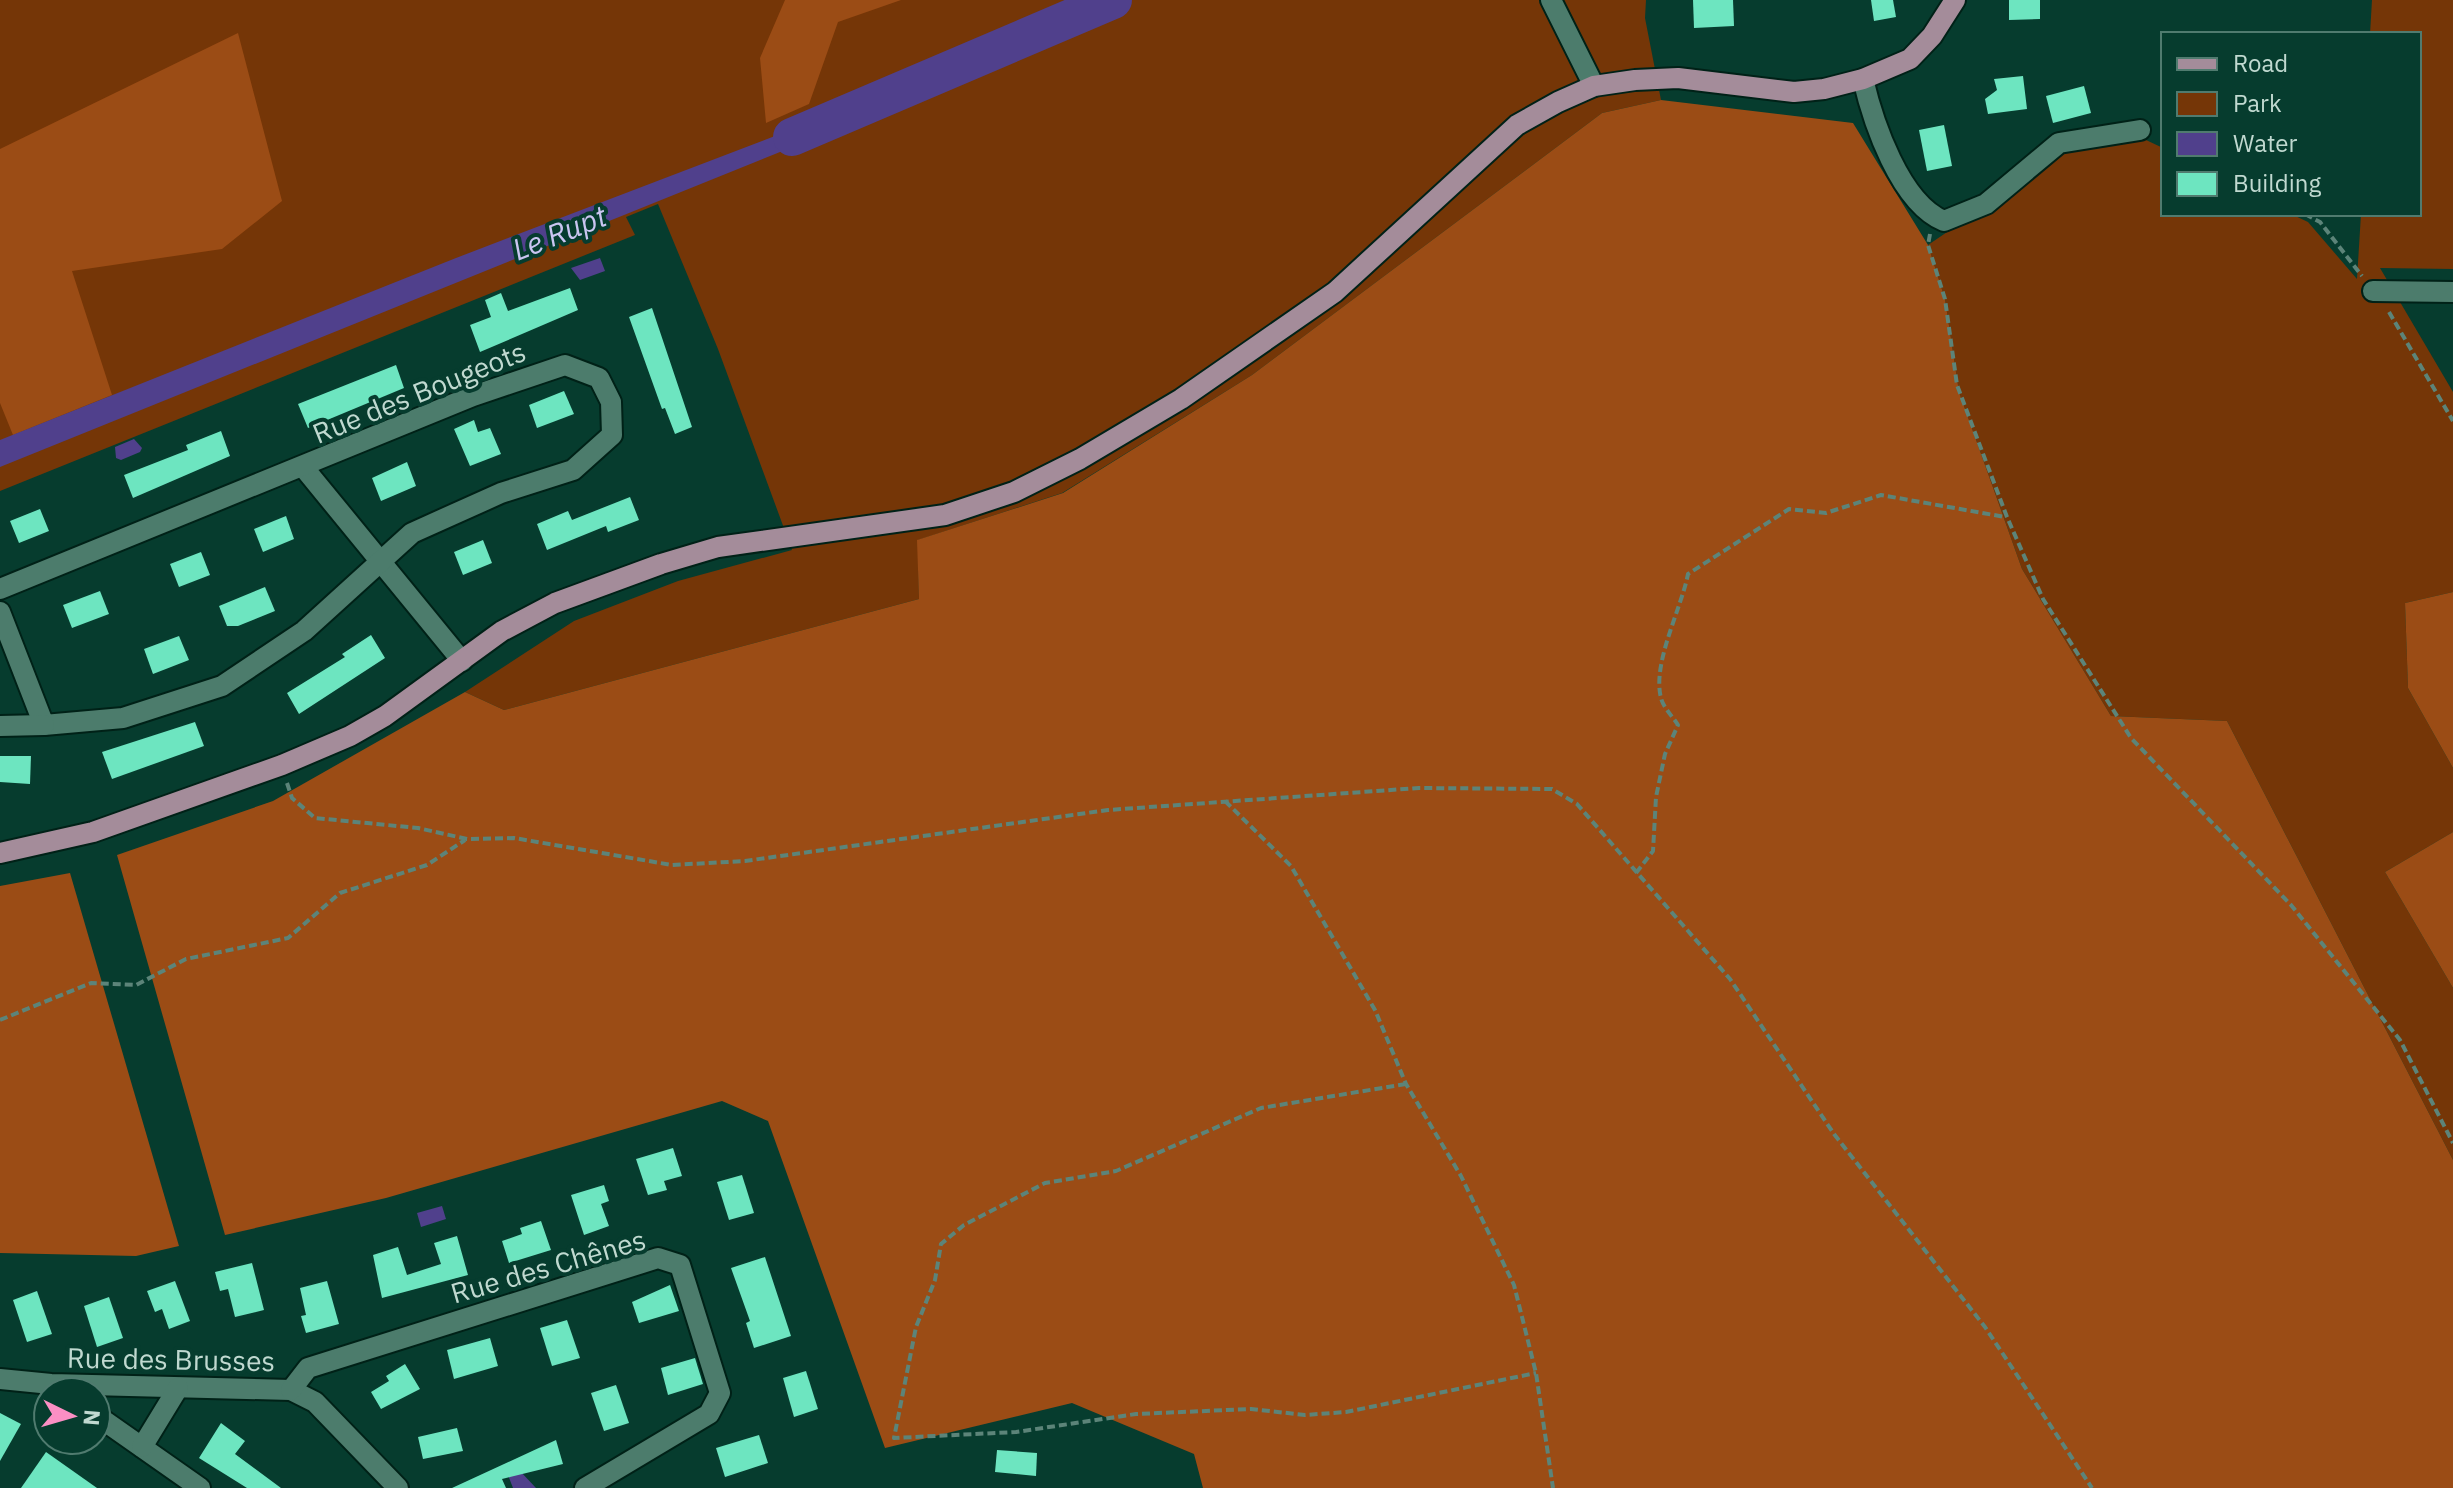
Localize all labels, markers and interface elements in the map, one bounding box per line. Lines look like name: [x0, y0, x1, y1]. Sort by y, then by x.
legend: [2161, 32, 2421, 216]
text: Road: [2233, 47, 2288, 79]
text: Park: [2233, 87, 2282, 119]
text: Water: [2233, 127, 2297, 159]
text: Building: [2233, 167, 2321, 199]
water label: Le Rupt: [506, 195, 613, 268]
street label: Rue des Bougeots: [307, 332, 531, 452]
street label: Rue des Chênes: [446, 1220, 650, 1312]
street label: Rue des Brusses: [67, 1339, 275, 1379]
north arrow: [32, 1376, 112, 1456]
text: N: [77, 1409, 108, 1427]

